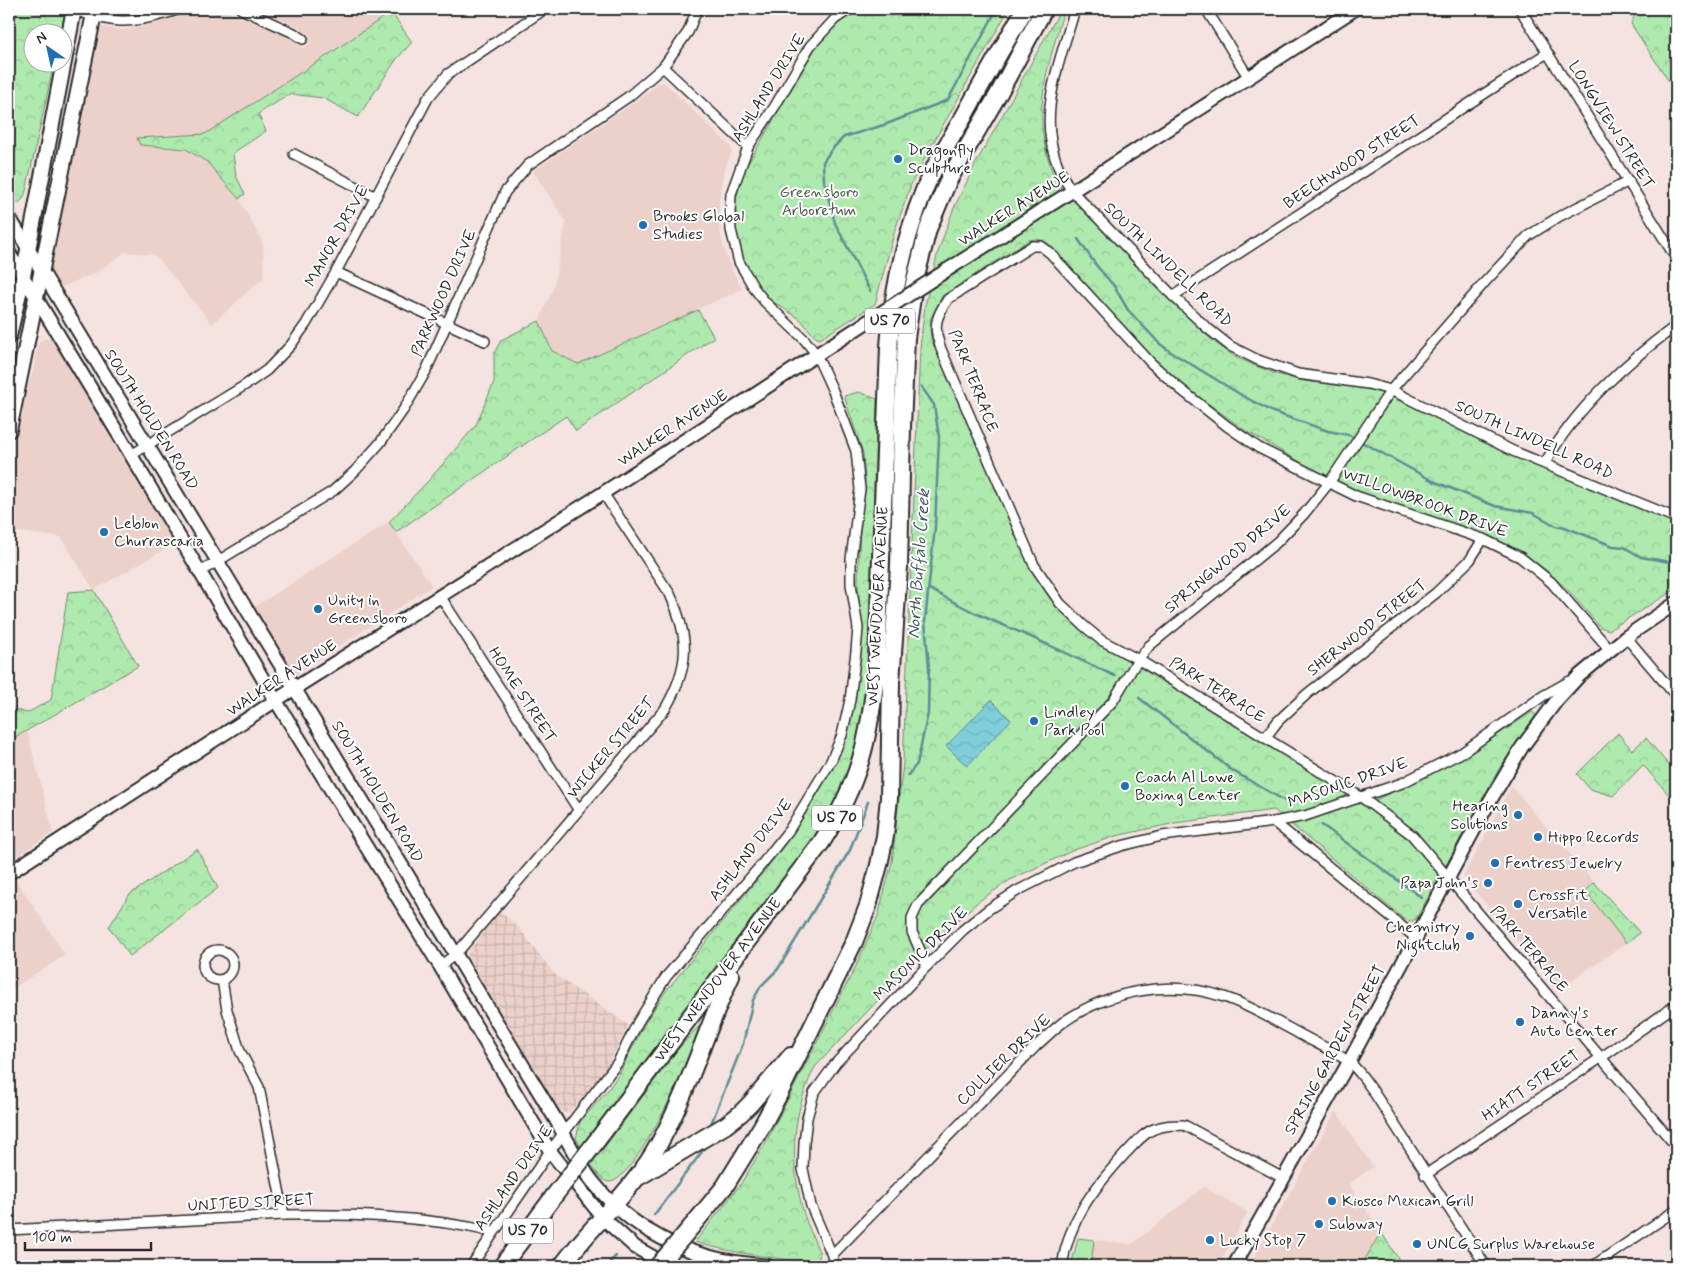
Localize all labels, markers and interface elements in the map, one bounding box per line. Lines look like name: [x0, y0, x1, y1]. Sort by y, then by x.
north arrow: [22, 22, 72, 72]
text: N: [32, 28, 50, 48]
street label: ASHLAND DRIVE: [727, 30, 811, 146]
street label: LONGVIEW STREET: [1563, 57, 1659, 193]
street label: BEECHWOOD STREET: [1280, 110, 1424, 214]
place label: Dragonfly Sculpture: [908, 140, 974, 179]
marker: Dragonfly Sculpture: [892, 153, 904, 165]
street label: WALKER AVENUE: [954, 166, 1074, 252]
street label: MANOR DRIVE: [300, 181, 374, 291]
park label: Greensboro Arboretum: [779, 182, 859, 221]
street label: SOUTH LINDELL ROAD: [1099, 198, 1237, 332]
place label: Brooks Global Studies: [653, 206, 744, 245]
marker: Brooks Global Studies: [637, 219, 649, 231]
street label: PARKWOOD DRIVE: [407, 226, 481, 360]
road number: US 70: [865, 308, 915, 334]
street label: PARK TERRACE: [943, 327, 1003, 435]
street label: SOUTH HOLDEN ROAD: [99, 346, 203, 494]
street label: WALKER AVENUE: [614, 385, 732, 471]
street label: SOUTH LINDELL ROAD: [1452, 396, 1616, 484]
street label: WILLOWBROOK DRIVE: [1340, 463, 1510, 543]
water label: North Buffalo Creek: [902, 487, 936, 640]
street label: SPRINGWOOD DRIVE: [1160, 500, 1296, 618]
street label: WEST WENDOVER AVENUE: [862, 506, 894, 706]
place label: Leblon Churrascaria: [114, 513, 204, 552]
marker: Leblon Churrascaria: [98, 526, 110, 538]
street label: SHERWOOD STREET: [1303, 575, 1431, 681]
place label: Unity in Greensboro: [328, 590, 407, 629]
marker: Unity in Greensboro: [312, 603, 324, 615]
street label: WALKER AVENUE: [223, 635, 341, 721]
street label: HOME STREET: [483, 643, 561, 747]
street label: PARK TERRACE: [1165, 652, 1269, 728]
street label: WICKER STREET: [562, 692, 660, 803]
place label: Lindley Park Pool: [1044, 702, 1105, 741]
marker: Lindley Park Pool: [1028, 715, 1040, 727]
street label: SOUTH HOLDEN ROAD: [326, 717, 428, 867]
street label: MASONIC DRIVE: [1285, 753, 1411, 813]
place label: Coach Al Lowe Boxing Center: [1135, 767, 1241, 806]
marker: Coach Al Lowe Boxing Center: [1119, 780, 1131, 792]
street label: ASHLAND DRIVE: [704, 795, 798, 905]
place label: Hearing Solutions: [1451, 796, 1508, 835]
road number: US 70: [812, 806, 862, 830]
marker: Hearing Solutions: [1512, 809, 1524, 821]
place label: Hippo Records: [1548, 827, 1639, 848]
marker: Hippo Records: [1532, 831, 1544, 843]
place label: Fentress Jewelry: [1505, 853, 1622, 874]
marker: Fentress Jewelry: [1489, 857, 1501, 869]
place label: Papa John's: [1400, 873, 1478, 894]
marker: Papa John's: [1482, 877, 1494, 889]
place label: CrossFit Versatile: [1528, 885, 1589, 924]
street label: WEST WENDOVER AVENUE: [649, 894, 787, 1066]
marker: CrossFit Versatile: [1512, 898, 1524, 910]
street label: PARK TERRACE: [1485, 901, 1573, 997]
street label: MASONIC DRIVE: [869, 902, 973, 1006]
place label: Chemistry Nightclub: [1385, 917, 1460, 957]
marker: Chemistry Nightclub: [1464, 930, 1476, 942]
street label: SPRING GARDEN STREET: [1280, 961, 1390, 1139]
place label: Danny's Auto Center: [1530, 1003, 1618, 1042]
street label: COLLIER DRIVE: [952, 1009, 1056, 1111]
marker: Danny's Auto Center: [1514, 1016, 1526, 1028]
street label: HIATT STREET: [1478, 1045, 1584, 1127]
street label: ASHLAND DRIVE: [470, 1121, 558, 1235]
street label: UNITED STREET: [187, 1189, 315, 1217]
place label: Kiosco Mexican Grill: [1342, 1191, 1473, 1212]
marker: Kiosco Mexican Grill: [1326, 1195, 1338, 1207]
place label: Subway: [1329, 1214, 1383, 1235]
road number: US 70: [503, 1218, 553, 1244]
marker: Subway: [1313, 1218, 1325, 1230]
scale bar: [25, 1220, 151, 1252]
text: 100 m: [32, 1228, 72, 1248]
place label: Lucky Stop 7: [1220, 1230, 1307, 1251]
marker: Lucky Stop 7: [1204, 1234, 1216, 1246]
place label: UNCG Surplus Warehouse: [1427, 1234, 1595, 1255]
marker: UNCG Surplus Warehouse: [1411, 1238, 1423, 1250]

